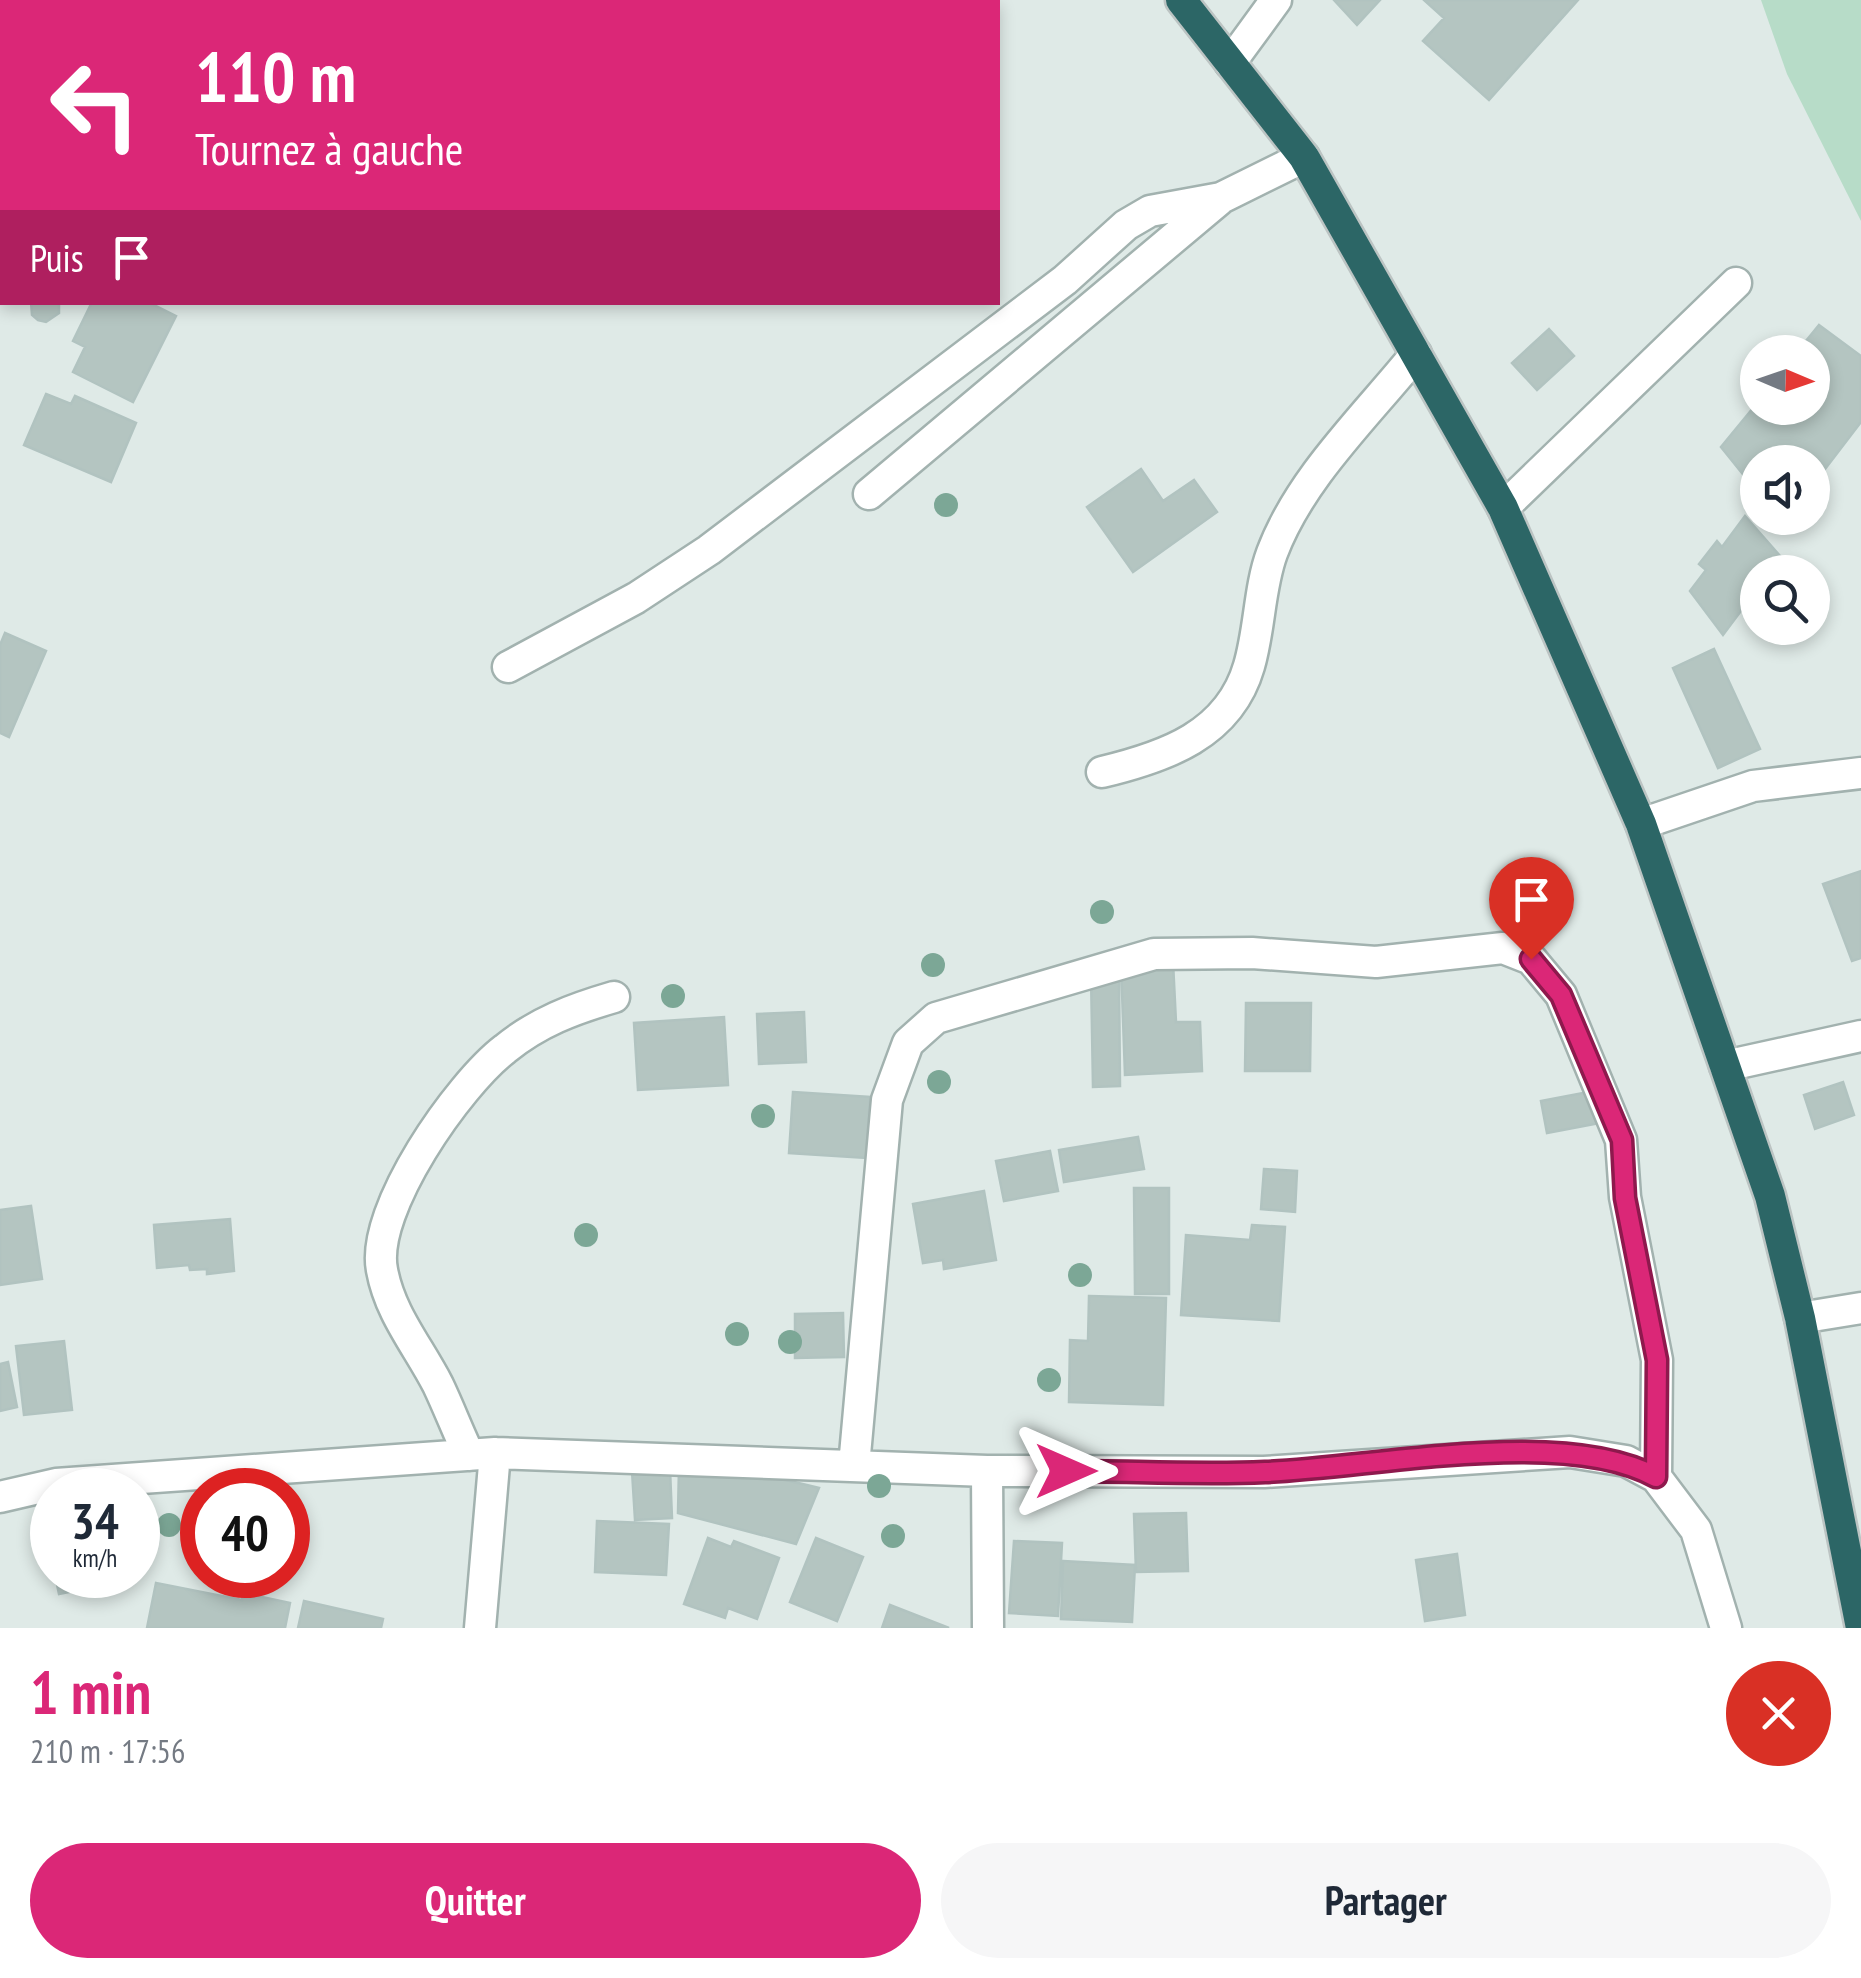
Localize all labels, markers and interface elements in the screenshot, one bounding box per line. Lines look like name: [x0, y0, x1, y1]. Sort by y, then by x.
text: 110 m: [195, 31, 356, 121]
icon: left: [30, 40, 160, 170]
text: Tournez à gauche: [195, 119, 463, 177]
icon: arrive: [104, 230, 159, 285]
text: Puis: [30, 233, 84, 282]
north arrow: [1740, 335, 1830, 425]
map controls: [1740, 335, 1830, 645]
button: sound: [1740, 445, 1830, 535]
button: search: [1740, 555, 1830, 645]
pin: [1489, 857, 1574, 960]
icon: arrive: [1504, 872, 1559, 927]
position arrow: [1014, 1419, 1118, 1523]
speed limit sign: 40: [180, 1468, 310, 1598]
text: 34: [71, 1488, 119, 1553]
text: km/h: [73, 1542, 117, 1574]
text: 1 min: [30, 1653, 151, 1731]
button: close: [1726, 1661, 1831, 1766]
text: 210 m · 17:56: [30, 1730, 185, 1772]
button: Quitter: [30, 1843, 921, 1958]
button: Partager: [941, 1843, 1831, 1958]

